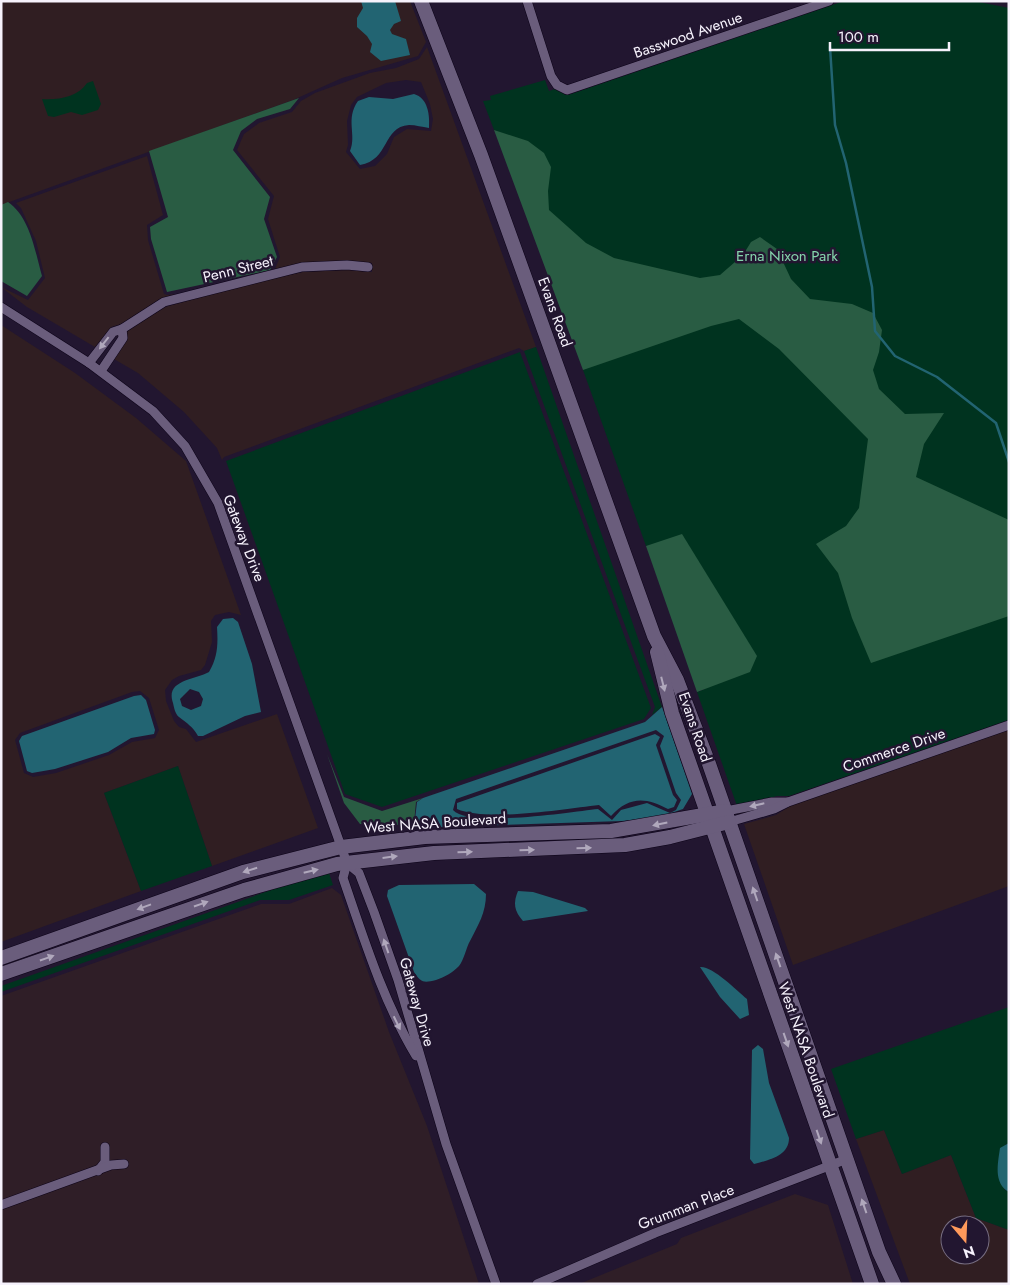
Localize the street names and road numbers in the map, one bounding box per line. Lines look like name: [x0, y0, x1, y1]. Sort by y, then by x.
street label: Basswood Avenue: [631, 6, 746, 64]
street label: Penn Street: [201, 250, 276, 288]
street label: Evans Road: [532, 274, 578, 350]
street label: Gateway Drive: [217, 491, 271, 585]
street label: Evans Road: [673, 689, 717, 765]
street label: Commerce Drive: [840, 722, 949, 778]
street label: West NASA Boulevard: [363, 807, 507, 839]
street label: Gateway Drive: [394, 955, 440, 1049]
street label: West NASA Boulevard: [772, 979, 840, 1121]
street label: Grumman Place: [635, 1178, 738, 1235]

